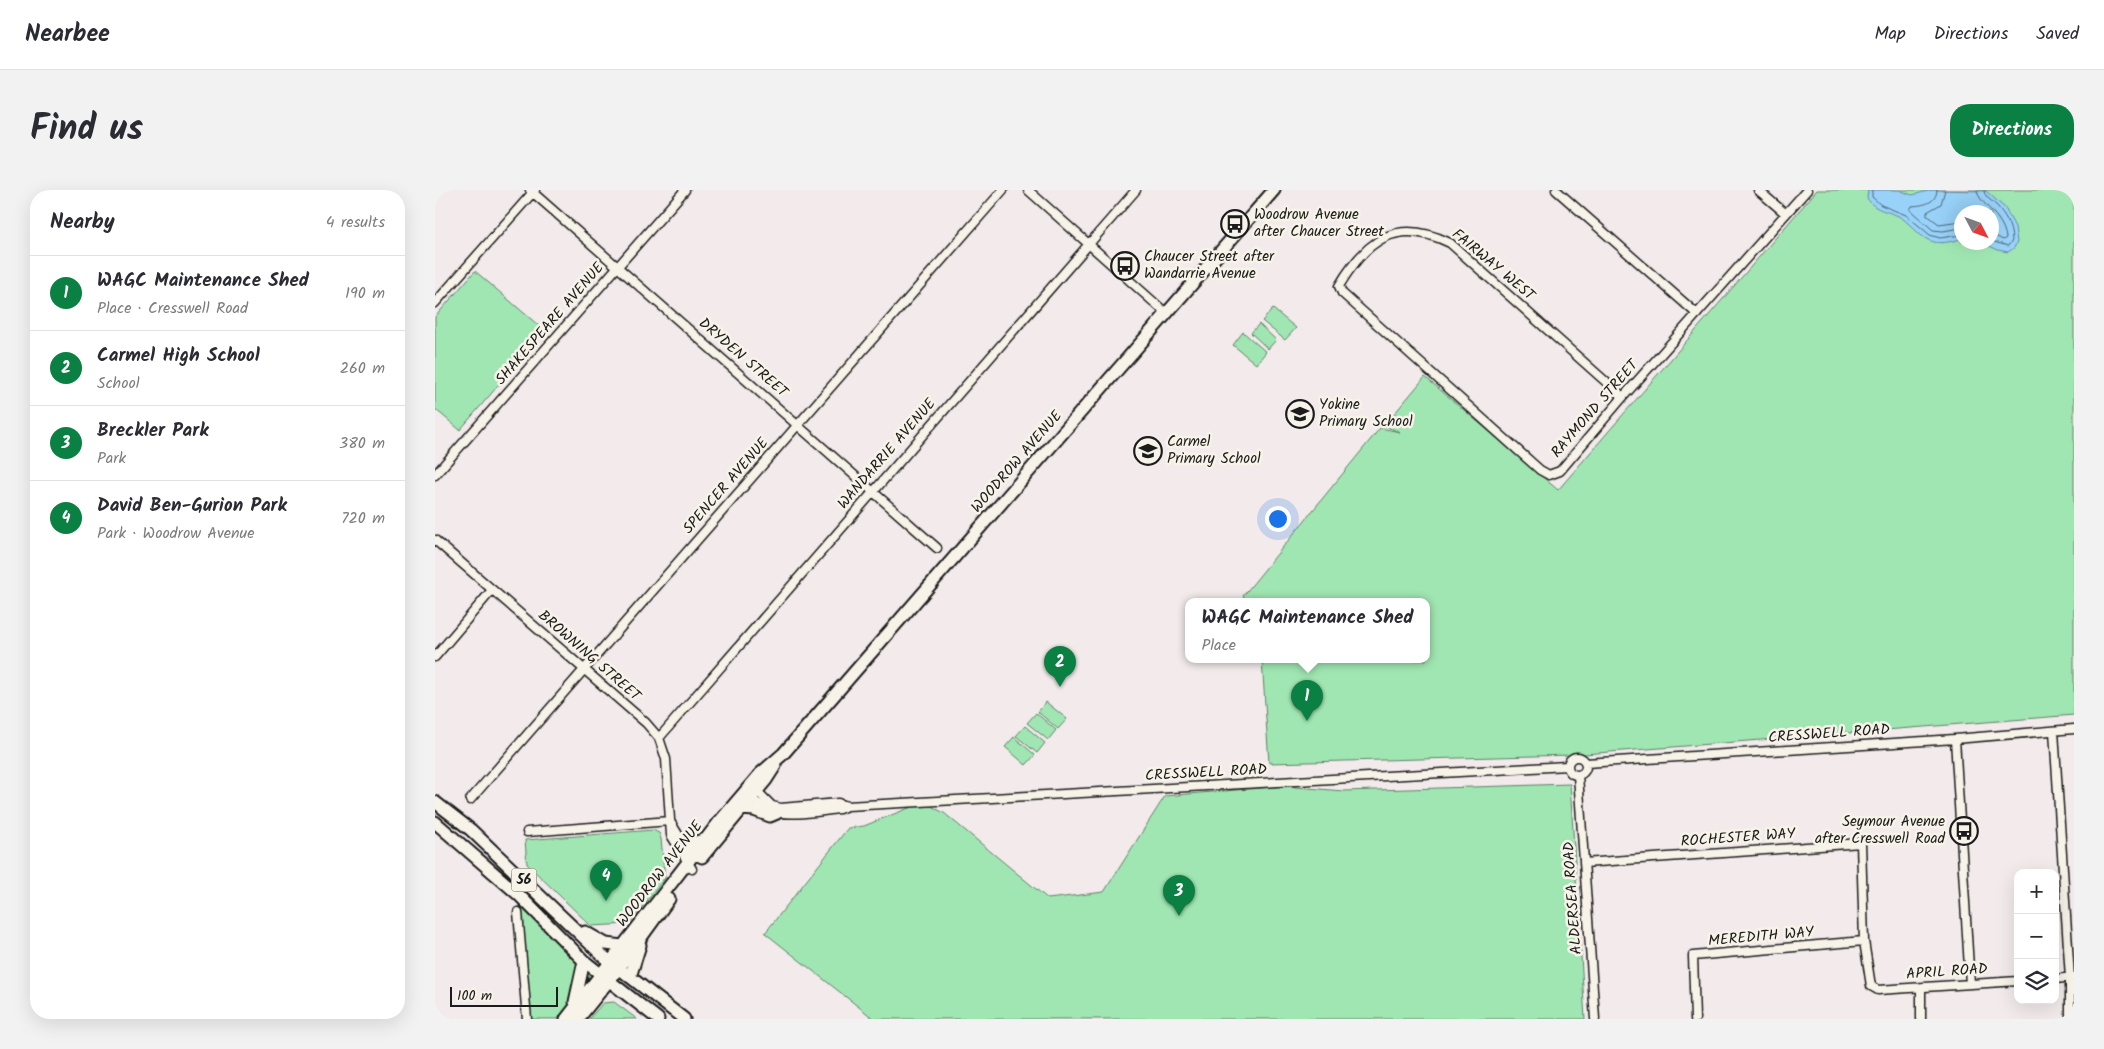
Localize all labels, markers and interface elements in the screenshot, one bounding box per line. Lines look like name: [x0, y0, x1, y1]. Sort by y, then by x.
text: Nearbee: [25, 15, 110, 54]
text: Map: [1874, 20, 1906, 49]
text: Directions: [1934, 20, 2008, 49]
text: Saved: [2036, 20, 2079, 49]
text: Find us: [30, 102, 143, 158]
button: Directions: [1950, 104, 2074, 157]
place label: Woodrow Avenue after Chaucer Street: [1254, 203, 1384, 244]
north arrow: [1954, 205, 1999, 250]
text: Nearby: [50, 206, 115, 239]
bus stop icon: Woodrow Avenue after Chaucer Street: [1220, 209, 1250, 239]
text: 4 results: [326, 210, 385, 235]
street label: FAIRWAY WEST: [1446, 223, 1541, 308]
place label: Chaucer Street after Wandarrie Avenue: [1144, 245, 1275, 286]
bus stop icon: Chaucer Street after Wandarrie Avenue: [1110, 251, 1140, 281]
street label: SHAKESPEARE AVENUE: [490, 256, 611, 391]
text: WAGC Maintenance Shed: [97, 266, 309, 296]
text: 1: [64, 281, 68, 306]
text: 190 m: [345, 281, 385, 306]
text: Place · Cresswell Road: [97, 296, 248, 321]
street label: DRYDEN STREET: [693, 312, 795, 405]
text: Carmel High School: [97, 341, 260, 371]
street label: RAYMOND STREET: [1545, 353, 1646, 464]
text: 2: [61, 356, 71, 381]
text: 260 m: [340, 356, 385, 381]
text: School: [97, 371, 140, 396]
street label: WANDARRIE AVENUE: [832, 392, 943, 515]
place label: Yokine Primary School: [1319, 393, 1413, 434]
school or university icon: Yokine Primary School: [1285, 399, 1315, 429]
street label: WOODROW AVENUE: [966, 404, 1069, 519]
text: Breckler Park: [97, 416, 209, 446]
place label: Carmel Primary School: [1167, 430, 1261, 471]
text: 3: [62, 431, 70, 456]
text: 380 m: [339, 431, 385, 456]
street label: SPENCER AVENUE: [677, 431, 776, 540]
school or university icon: Carmel Primary School: [1133, 436, 1163, 466]
text: Park: [97, 446, 126, 471]
text: David Ben-Gurion Park: [97, 491, 287, 521]
text: 4: [62, 506, 70, 531]
text: 720 m: [341, 506, 385, 531]
your location: [1265, 506, 1291, 532]
text: Park · Woodrow Avenue: [97, 521, 254, 546]
popup: [1185, 598, 1430, 663]
text: WAGC Maintenance Shed: [1202, 603, 1413, 633]
street label: BROWNING STREET: [532, 604, 647, 709]
text: Place: [1202, 633, 1236, 658]
pin: 2: [1044, 646, 1076, 687]
pin: 1: [1291, 680, 1323, 721]
street label: CRESSWELL ROAD: [1767, 718, 1891, 750]
street label: CRESSWELL ROAD: [1144, 758, 1268, 788]
place label: Seymour Avenue after Cresswell Road: [1815, 810, 1946, 851]
street label: WOODROW AVENUE: [611, 815, 710, 932]
bus stop icon: Seymour Avenue after Cresswell Road: [1949, 816, 1979, 846]
street label: ROCHESTER WAY: [1680, 822, 1797, 854]
street label: ALDERSEA ROAD: [1557, 840, 1589, 955]
pin: 4: [590, 860, 622, 901]
road number: 56: [511, 868, 537, 892]
map controls: [2014, 869, 2059, 1004]
button: +: [2014, 869, 2059, 914]
pin: 3: [1163, 875, 1195, 916]
button: −: [2014, 914, 2059, 959]
street label: MEREDITH WAY: [1707, 920, 1816, 954]
street label: APRIL ROAD: [1905, 957, 1989, 987]
button: layers: [2014, 959, 2059, 1004]
scale bar: [450, 984, 557, 1007]
text: 100 m: [457, 985, 492, 1007]

